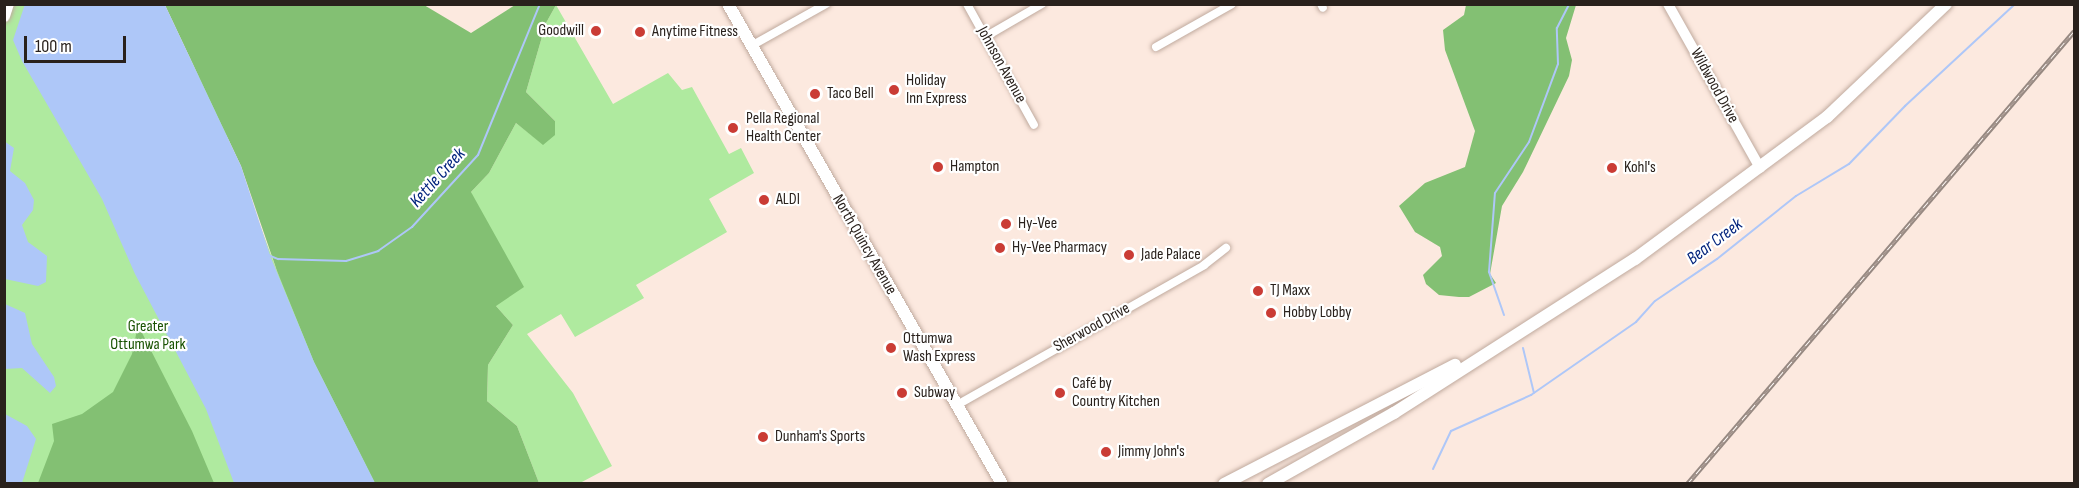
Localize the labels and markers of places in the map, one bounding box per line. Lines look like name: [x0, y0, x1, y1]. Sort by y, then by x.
place label: Goodwill: [538, 21, 584, 41]
place label: Anytime Fitness: [652, 22, 738, 42]
marker: Goodwill: [589, 24, 603, 38]
marker: Anytime Fitness: [633, 25, 647, 39]
place label: Holiday Inn Express: [906, 71, 967, 109]
marker: Holiday Inn Express: [887, 83, 901, 97]
place label: Taco Bell: [827, 84, 874, 104]
marker: Taco Bell: [808, 87, 822, 101]
place label: Pella Regional Health Center: [746, 109, 821, 147]
marker: Pella Regional Health Center: [724, 119, 742, 137]
place label: Hampton: [950, 157, 999, 177]
place label: Kohl's: [1624, 158, 1656, 178]
marker: Hampton: [931, 160, 945, 174]
marker: Kohl's: [1605, 161, 1619, 175]
place label: ALDI: [776, 190, 800, 210]
marker: ALDI: [757, 193, 771, 207]
place label: Hy-Vee: [1018, 214, 1057, 234]
marker: Hy-Vee: [999, 217, 1013, 231]
place label: Hy-Vee Pharmacy: [1012, 238, 1107, 258]
marker: Hy-Vee Pharmacy: [993, 241, 1007, 255]
place label: Jade Palace: [1141, 245, 1201, 265]
marker: Jade Palace: [1122, 248, 1136, 262]
place label: TJ Maxx: [1270, 281, 1310, 301]
marker: TJ Maxx: [1251, 284, 1265, 298]
place label: Hobby Lobby: [1283, 303, 1351, 323]
marker: Hobby Lobby: [1264, 306, 1278, 320]
place label: Ottumwa Wash Express: [903, 329, 976, 367]
marker: Ottumwa Wash Express: [884, 341, 898, 355]
place label: Café by Country Kitchen: [1072, 374, 1160, 412]
place label: Subway: [914, 383, 955, 403]
marker: Subway: [895, 386, 909, 400]
marker: Café by Country Kitchen: [1053, 386, 1067, 400]
place label: Dunham's Sports: [775, 427, 865, 447]
marker: Dunham's Sports: [756, 430, 770, 444]
place label: Jimmy John's: [1118, 442, 1185, 462]
marker: Jimmy John's: [1099, 445, 1113, 459]

